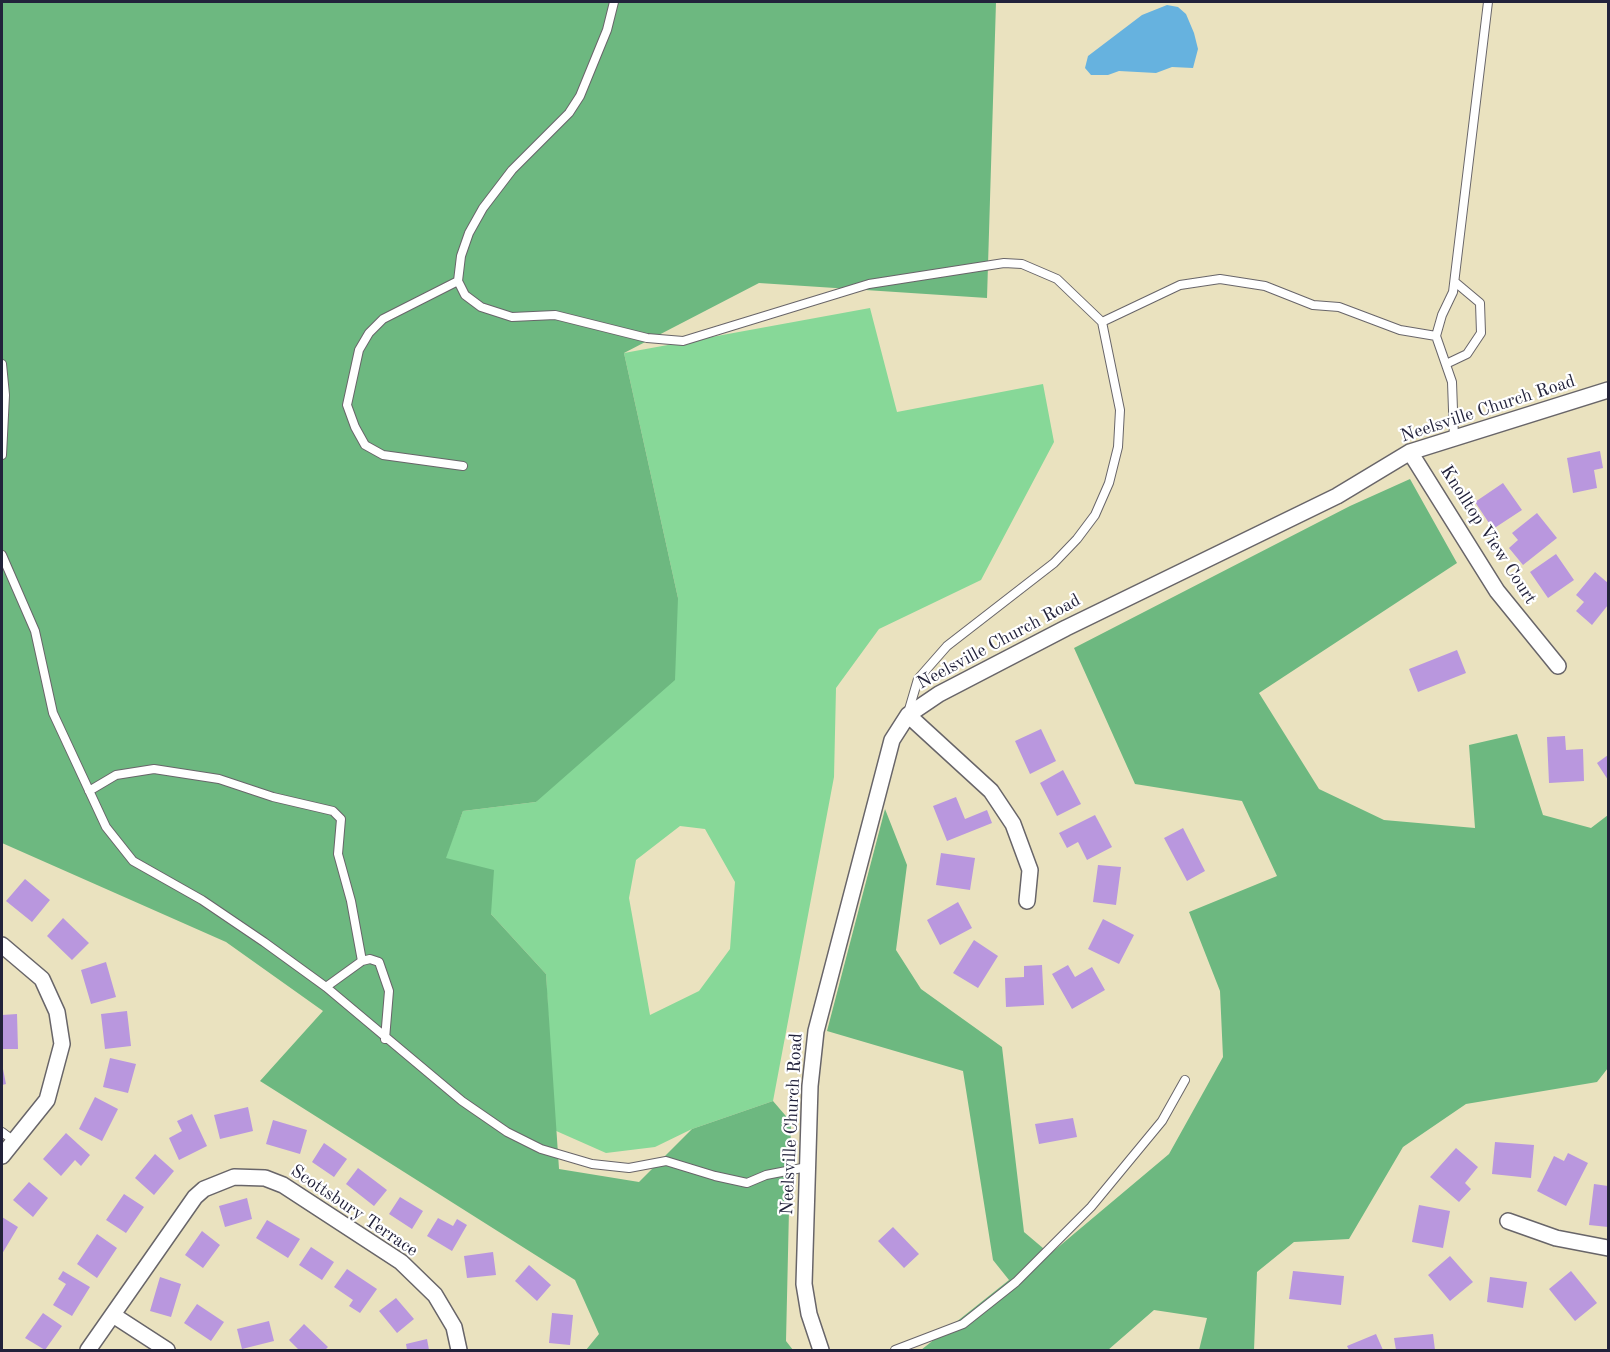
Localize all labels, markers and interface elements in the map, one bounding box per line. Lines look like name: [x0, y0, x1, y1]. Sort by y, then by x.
street label: Neelsville Church Road: [1398, 371, 1578, 447]
street label: Knolltop View Court: [1435, 462, 1541, 608]
street label: Neelsville Church Road: [914, 590, 1084, 694]
street label: Neelsville Church Road: [776, 1032, 808, 1216]
street label: Scottsbury Terrace: [286, 1160, 422, 1262]

